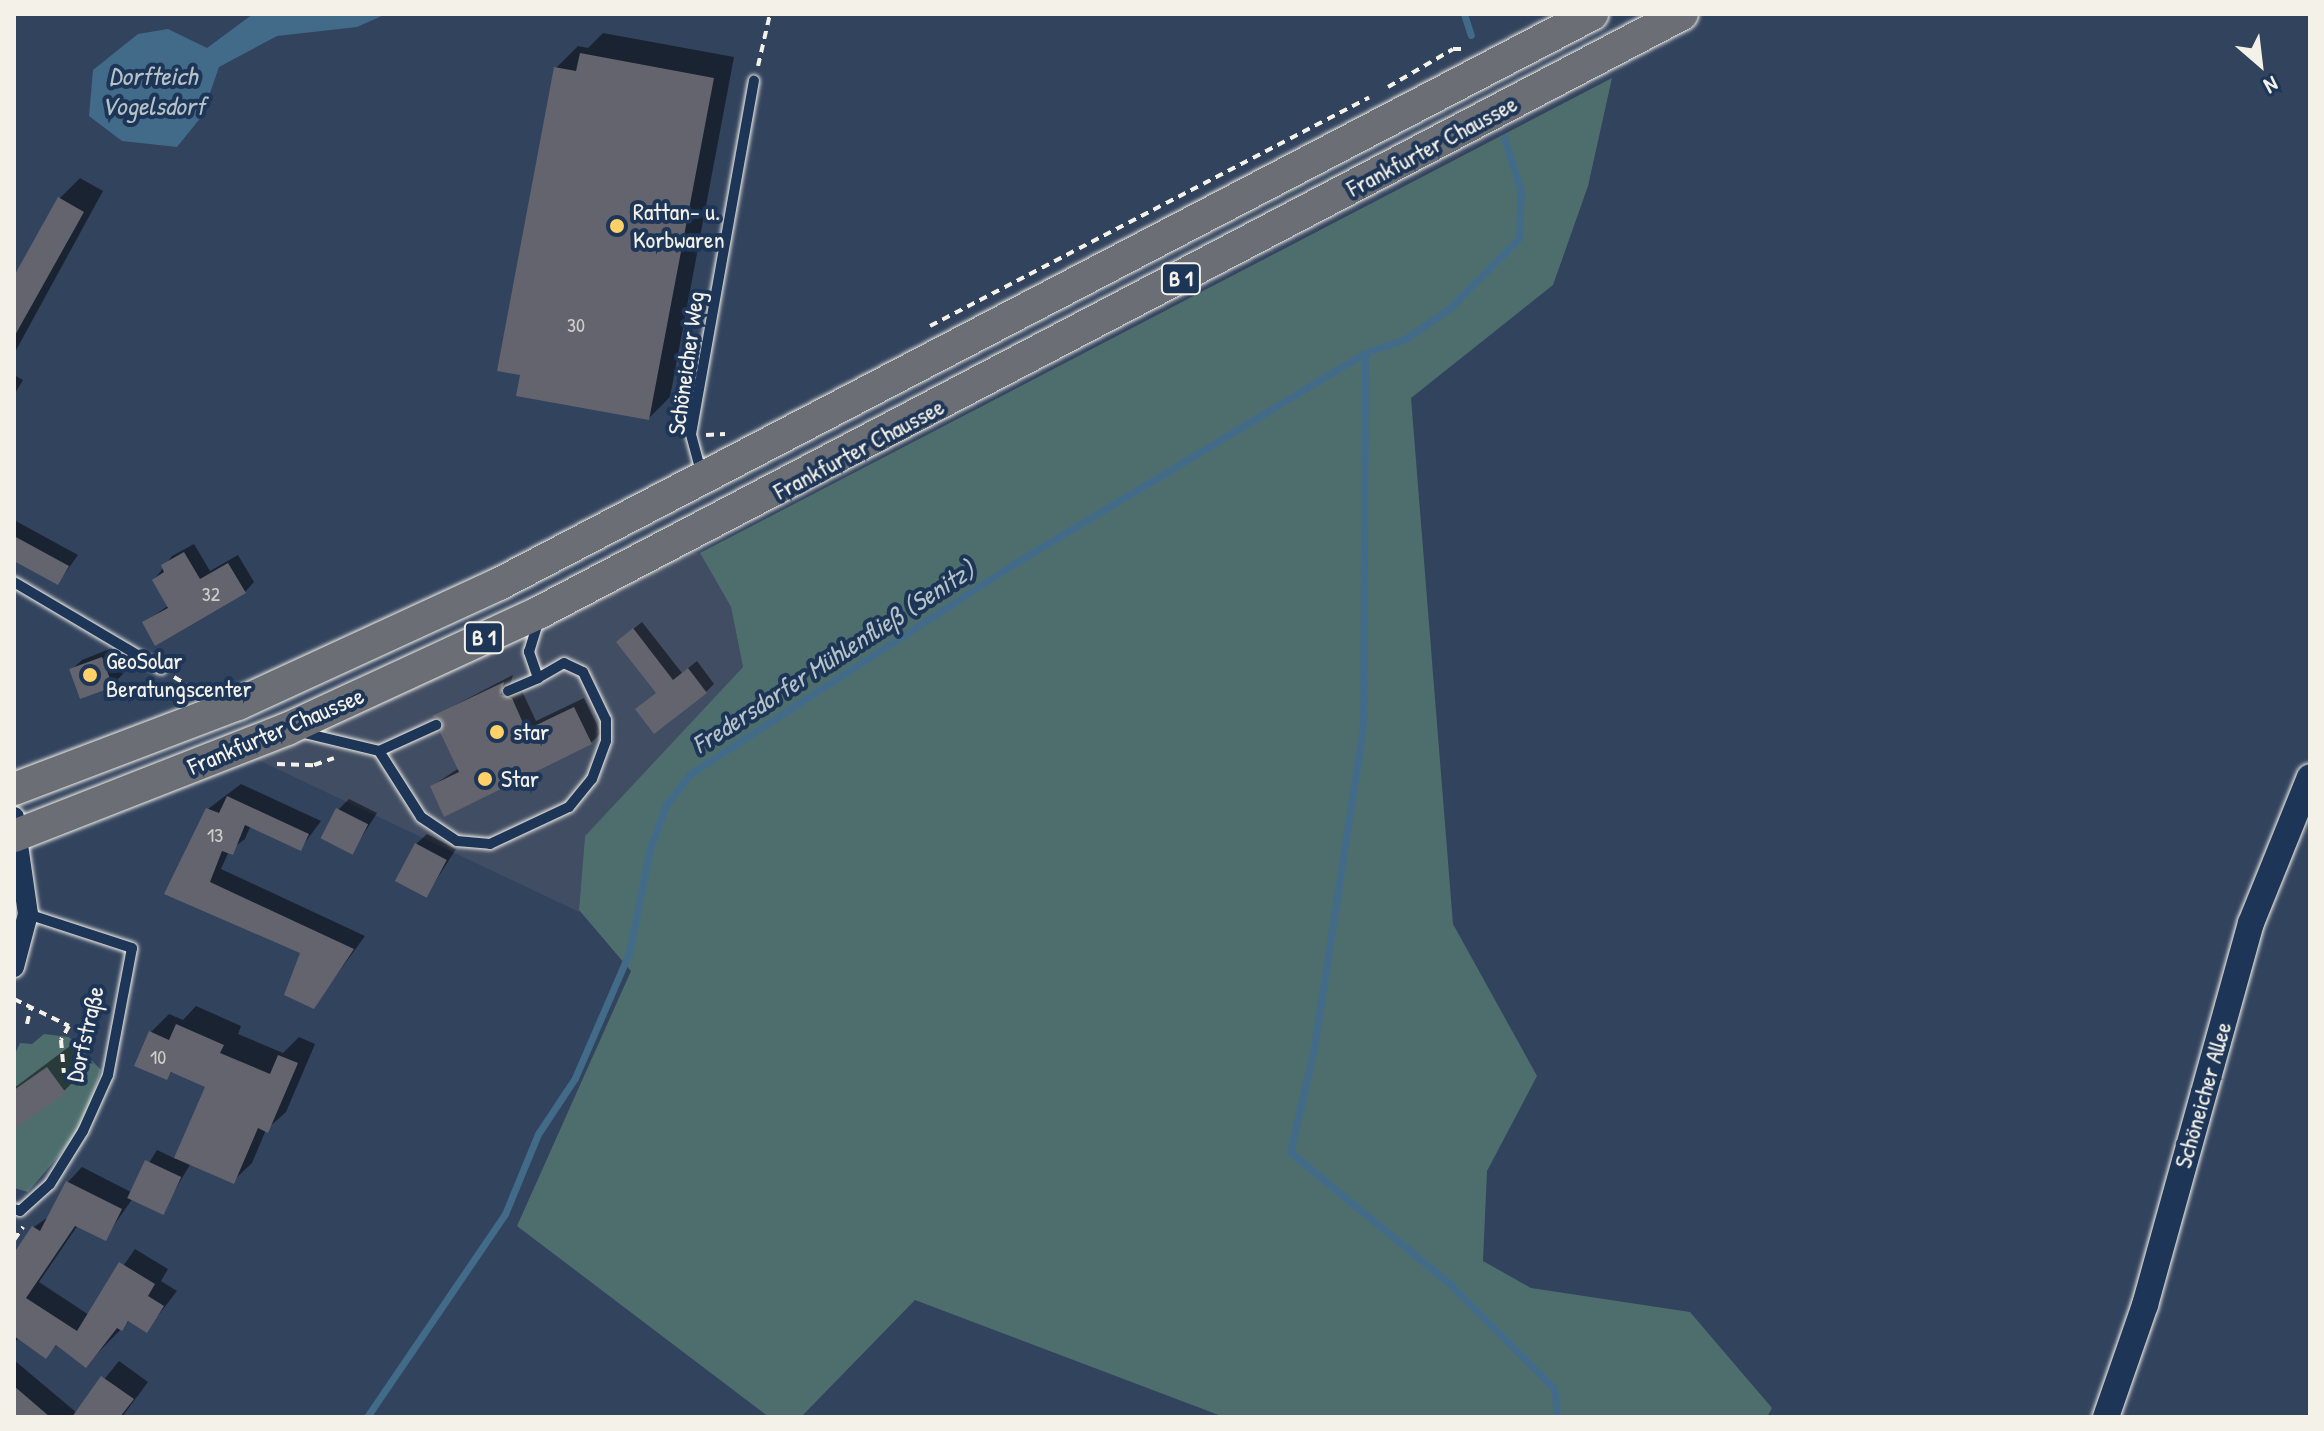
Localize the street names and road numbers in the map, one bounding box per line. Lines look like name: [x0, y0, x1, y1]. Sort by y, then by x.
street label: Frankfurter Chaussee: [1342, 89, 1522, 203]
road number: B 1: [1159, 261, 1203, 297]
street label: Schöneicher Weg: [662, 289, 710, 437]
street label: Frankfurter Chaussee: [769, 392, 949, 506]
road number: B 1: [462, 620, 506, 656]
street label: Frankfurter Chaussee: [184, 681, 368, 781]
street label: Dorfstraße: [60, 983, 110, 1085]
street label: Schöneicher Allee: [2168, 1019, 2238, 1171]

